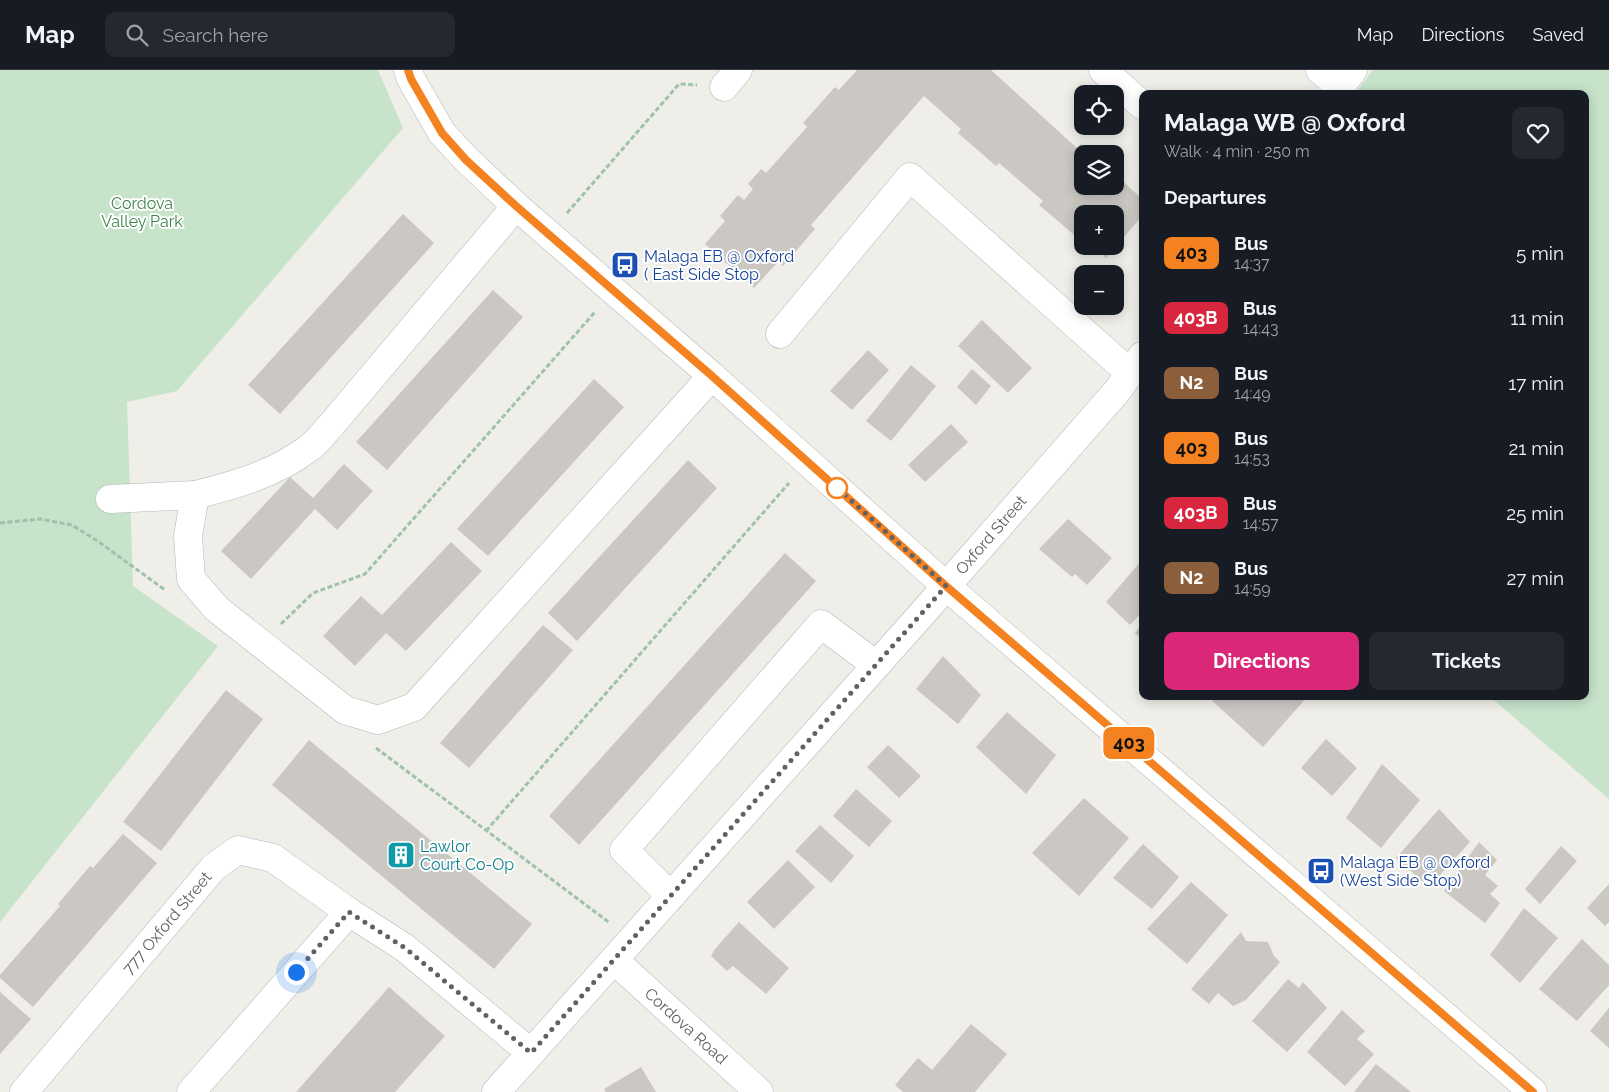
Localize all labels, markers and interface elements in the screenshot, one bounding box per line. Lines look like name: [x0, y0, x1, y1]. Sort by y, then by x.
search box: [105, 12, 455, 57]
text: Map: [25, 20, 75, 49]
icon: search: [123, 21, 151, 49]
text: Search here: [163, 24, 268, 46]
text: Map: [1357, 24, 1393, 45]
text: Directions: [1421, 24, 1505, 45]
text: Saved: [1533, 24, 1584, 45]
map controls: [1074, 85, 1124, 315]
button: locate: [1074, 85, 1124, 135]
button: heart: [1512, 107, 1564, 159]
text: Malaga WB @ Oxford: [1164, 108, 1406, 137]
text: Walk · 4 min · 250 m: [1164, 142, 1310, 161]
button: layers: [1074, 145, 1124, 195]
text: Departures: [1164, 186, 1266, 208]
park label: Cordova Valley Park: [101, 194, 183, 231]
button: +: [1074, 205, 1124, 255]
text: Bus: [1234, 232, 1268, 254]
text: 403: [1176, 242, 1207, 263]
text: 5 min: [1516, 242, 1564, 264]
place label: Malaga EB @ Oxford ( East Side Stop: [644, 247, 794, 284]
bus stop icon: Malaga EB @ Oxford ( East Side Stop: [610, 250, 640, 280]
text: 14:37: [1234, 254, 1270, 273]
button: −: [1074, 265, 1124, 315]
text: Bus: [1243, 297, 1277, 319]
text: 403B: [1174, 307, 1218, 328]
text: 11 min: [1510, 307, 1564, 329]
text: 14:43: [1243, 319, 1279, 338]
text: Bus: [1234, 362, 1268, 384]
text: N2: [1180, 372, 1203, 393]
text: 17 min: [1508, 372, 1564, 394]
text: 14:49: [1234, 384, 1271, 403]
text: Bus: [1234, 427, 1268, 449]
text: 403: [1176, 437, 1207, 458]
text: 21 min: [1508, 437, 1564, 459]
text: 14:53: [1234, 449, 1270, 468]
unlabelled marker: [826, 477, 848, 499]
street label: Oxford Street: [952, 491, 1031, 578]
text: Bus: [1243, 492, 1277, 514]
text: 403B: [1174, 502, 1218, 523]
text: 25 min: [1506, 502, 1564, 524]
text: 14:57: [1243, 514, 1278, 533]
text: Bus: [1234, 557, 1268, 579]
text: N2: [1180, 567, 1203, 588]
text: 27 min: [1506, 567, 1564, 589]
text: 14:59: [1234, 579, 1271, 598]
button: Directions: [1164, 632, 1359, 690]
button: Tickets: [1369, 632, 1564, 690]
line badge: 403: [1100, 727, 1158, 759]
text: 403: [1113, 732, 1145, 753]
place label: Lawlor Court Co-Op: [420, 837, 514, 874]
building icon: Lawlor Court Co-Op: [386, 840, 416, 870]
place label: Malaga EB @ Oxford (West Side Stop): [1340, 853, 1490, 890]
bus stop icon: Malaga EB @ Oxford (West Side Stop): [1306, 856, 1336, 886]
street label: 777 Oxford Street: [119, 867, 216, 978]
your location: [284, 960, 309, 985]
street label: Cordova Road: [641, 984, 731, 1068]

